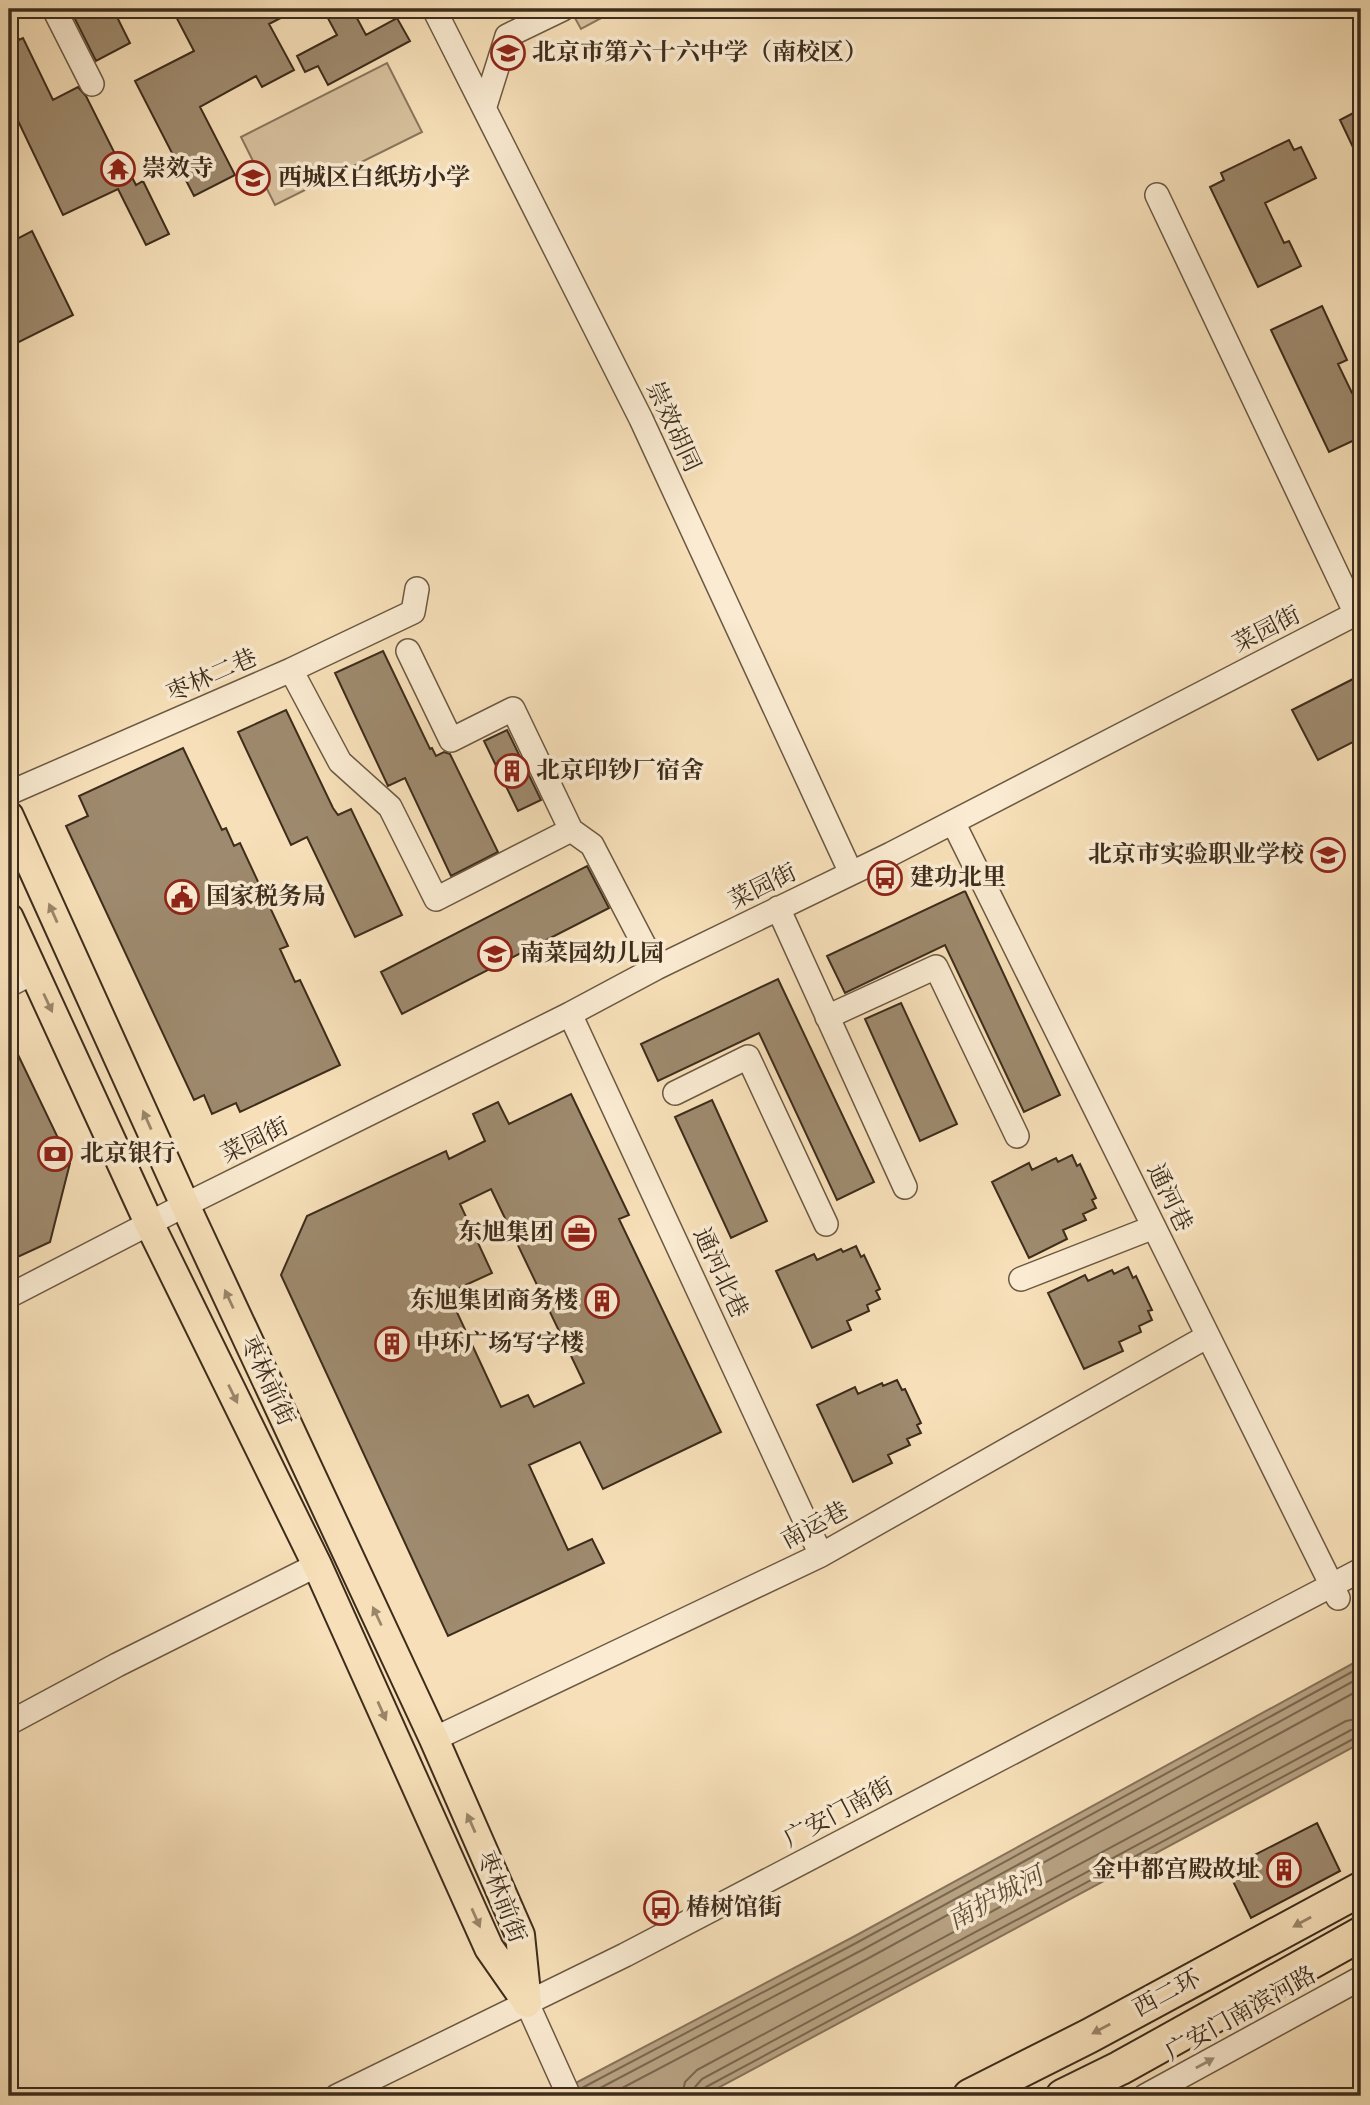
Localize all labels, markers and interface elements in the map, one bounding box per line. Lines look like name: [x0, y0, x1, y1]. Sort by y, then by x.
school or university icon: 北京市第六十六中学（南校区）: [489, 34, 527, 72]
place label: 北京市第六十六中学（南校区）: [532, 38, 868, 68]
temple icon: 崇效寺: [99, 150, 137, 188]
place label: 崇效寺: [142, 154, 214, 184]
school or university icon: 西城区白纸坊小学: [234, 159, 272, 197]
place label: 西城区白纸坊小学: [278, 163, 470, 193]
street label: 崇效胡同: [639, 377, 707, 477]
street label: 菜园街: [1228, 600, 1306, 660]
street label: 枣林二巷: [162, 643, 262, 709]
building icon: 北京印钞厂宿舍: [493, 752, 531, 790]
place label: 北京印钞厂宿舍: [536, 756, 704, 786]
school or university icon: 北京市实验职业学校: [1309, 836, 1347, 874]
place label: 北京市实验职业学校: [1088, 840, 1304, 870]
street label: 菜园街: [724, 858, 802, 916]
bus stop icon: 建功北里: [866, 859, 904, 897]
place label: 建功北里: [910, 863, 1006, 893]
public building icon: 国家税务局: [163, 878, 201, 916]
place label: 国家税务局: [206, 882, 326, 912]
one-way arrow: [47, 903, 59, 923]
school or university icon: 南菜园幼儿园: [476, 935, 514, 973]
place label: 南菜园幼儿园: [520, 939, 664, 969]
one-way arrow: [43, 992, 54, 1013]
one-way arrow: [141, 1110, 152, 1131]
street label: 菜园街: [216, 1112, 294, 1170]
bank icon: 北京银行: [36, 1135, 74, 1173]
place label: 北京银行: [80, 1139, 176, 1169]
street label: 通河巷: [1140, 1159, 1198, 1237]
office icon: 东旭集团: [560, 1214, 598, 1252]
place label: 东旭集团: [458, 1218, 554, 1248]
street label: 通河北巷: [686, 1223, 754, 1323]
building icon: 东旭集团商务楼: [583, 1282, 621, 1320]
place label: 东旭集团商务楼: [410, 1286, 578, 1316]
one-way arrow: [223, 1289, 234, 1309]
building icon: 中环广场写字楼: [373, 1325, 411, 1363]
place label: 中环广场写字楼: [416, 1329, 584, 1359]
street label: 枣林前街: [233, 1331, 301, 1431]
one-way arrow: [228, 1384, 239, 1404]
street label: 南运巷: [776, 1496, 854, 1556]
one-way arrow: [371, 1606, 382, 1627]
one-way arrow: [377, 1701, 388, 1721]
street label: 广安门南街: [779, 1772, 899, 1854]
one-way arrow: [465, 1813, 476, 1834]
street label: 枣林前街: [470, 1847, 532, 1947]
building icon: 金中都宫殿故址: [1265, 1851, 1303, 1889]
place label: 金中都宫殿故址: [1092, 1855, 1260, 1885]
water label: 南护城河: [942, 1858, 1053, 1938]
bus stop icon: 椿树馆街: [642, 1889, 680, 1927]
place label: 椿树馆街: [686, 1893, 782, 1923]
one-way arrow: [471, 1908, 482, 1929]
one-way arrow: [1292, 1916, 1311, 1928]
street label: 广安门南滨河路: [1160, 1960, 1322, 2068]
street label: 西二环: [1128, 1964, 1206, 2024]
one-way arrow: [1091, 2024, 1111, 2035]
one-way arrow: [1195, 2057, 1215, 2069]

